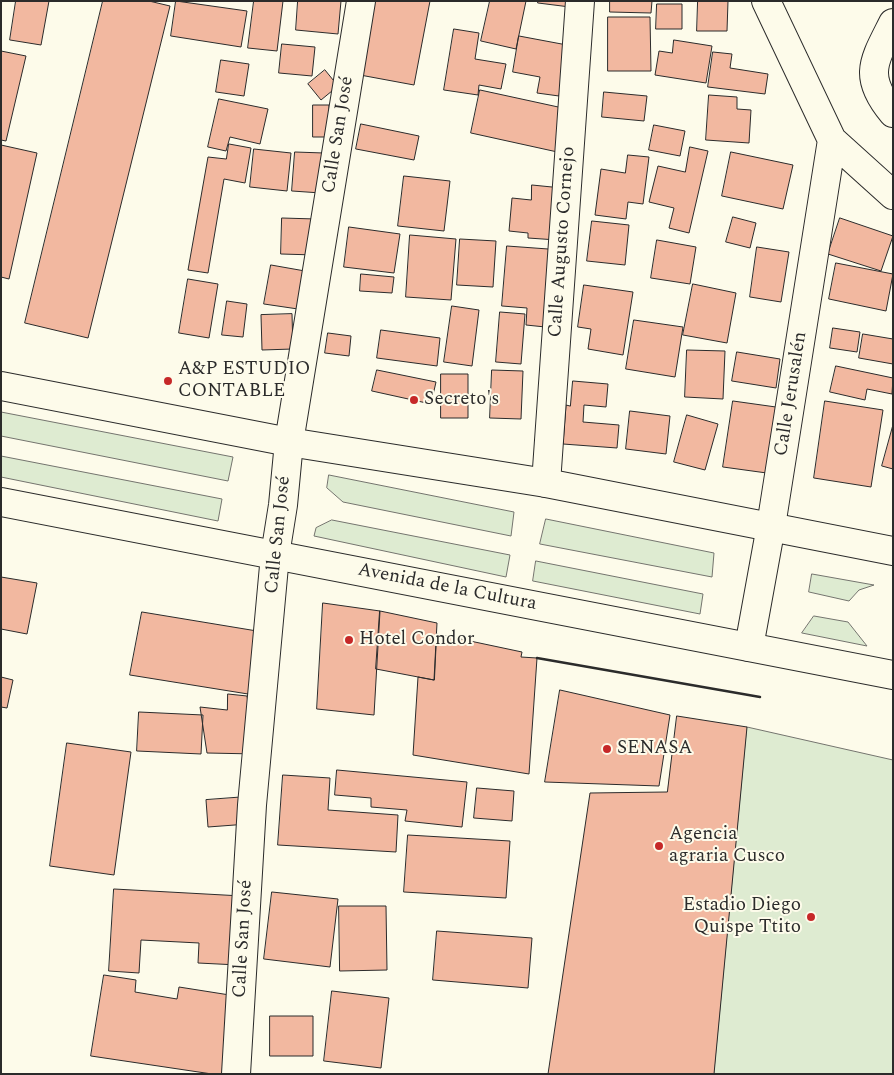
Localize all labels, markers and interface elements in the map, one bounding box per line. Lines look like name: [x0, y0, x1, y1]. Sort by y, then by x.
street label: Calle San José: [318, 75, 360, 195]
street label: Calle Augusto Cornejo: [545, 146, 581, 338]
street label: Calle Jerusalén: [771, 330, 813, 458]
place label: A&P ESTUDIO CONTABLE: [178, 359, 310, 403]
marker: A&P ESTUDIO CONTABLE: [162, 375, 174, 387]
place label: Secreto's: [424, 389, 499, 411]
marker: Secreto's: [408, 394, 420, 406]
street label: Calle San José: [261, 475, 297, 595]
street label: Avenida de la Cultura: [355, 559, 539, 617]
place label: Hotel Condor: [359, 629, 474, 651]
marker: Hotel Condor: [343, 634, 355, 646]
place label: SENASA: [617, 738, 692, 760]
marker: SENASA: [601, 743, 613, 755]
place label: Agencia agraria Cusco: [669, 824, 785, 868]
marker: Agencia agraria Cusco: [653, 840, 665, 852]
street label: Calle San José: [230, 879, 258, 999]
place label: Estadio Diego Quispe Ttito: [683, 895, 801, 939]
marker: Estadio Diego Quispe Ttito: [805, 911, 817, 923]

